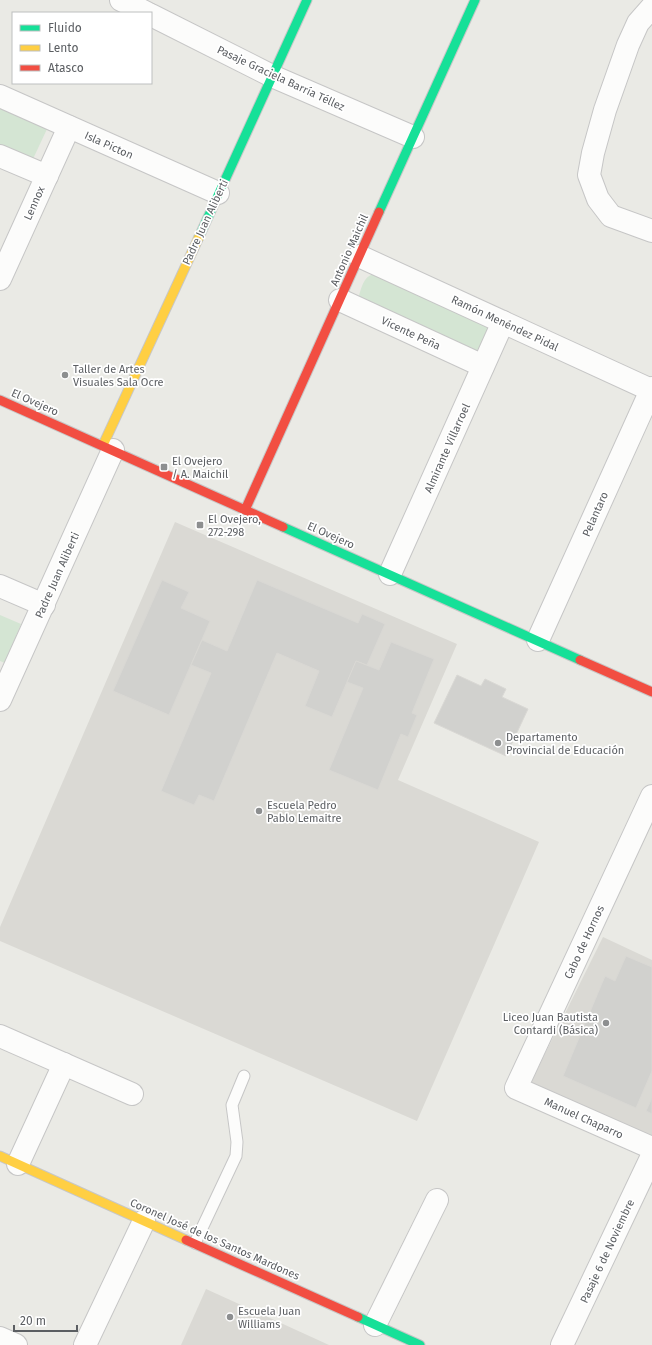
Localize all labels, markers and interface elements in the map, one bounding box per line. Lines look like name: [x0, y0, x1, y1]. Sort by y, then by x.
legend: [12, 12, 152, 84]
text: Fluido: [48, 21, 82, 35]
text: Lento: [48, 41, 78, 55]
street label: Pasaje Graciela Barría Téllez: [215, 43, 347, 114]
text: Atasco: [48, 61, 84, 75]
street label: Isla Picton: [82, 129, 135, 162]
street label: Padre Juan Aliberti: [180, 177, 231, 267]
street label: Lennox: [21, 184, 48, 222]
street label: Antonio Maichil: [328, 212, 371, 288]
street label: Ramón Menéndez Pidal: [449, 293, 560, 354]
street label: Vicente Peña: [379, 314, 443, 353]
place label: Taller de Artes Visuales Sala Ocre: [73, 363, 164, 389]
marker: Taller de Artes Visuales Sala Ocre: [60, 370, 70, 380]
street label: El Ovejero: [9, 386, 60, 419]
street label: Almirante Villarroel: [422, 401, 473, 495]
place label: El Ovejero / A. Maichil: [172, 455, 228, 481]
marker: El Ovejero / A. Maichil: [159, 462, 169, 472]
street label: Pelantaro: [580, 490, 611, 539]
place label: El Ovejero, 272-298: [208, 513, 261, 539]
street label: El Ovejero: [305, 519, 356, 552]
marker: El Ovejero, 272-298: [195, 520, 205, 530]
street label: Padre Juan Aliberti: [33, 530, 82, 620]
place label: Departamento Provincial de Educación: [506, 731, 624, 757]
marker: Departamento Provincial de Educación: [493, 738, 503, 748]
place label: Escuela Pedro Pablo Lemaitre: [267, 799, 341, 825]
marker: Escuela Pedro Pablo Lemaitre: [254, 806, 264, 816]
street label: Cabo de Hornos: [562, 903, 607, 981]
place label: Liceo Juan Bautista Contardi (Básica): [503, 1011, 598, 1037]
marker: Liceo Juan Bautista Contardi (Básica): [601, 1018, 611, 1028]
street label: Manuel Chaparro: [542, 1095, 625, 1142]
street label: Coronel José de los Santos Mardones: [128, 1196, 301, 1283]
street label: Pasaje 6 de Noviembre: [578, 1197, 637, 1305]
place label: Escuela Juan Williams: [238, 1305, 301, 1331]
scale bar: [14, 1307, 77, 1333]
marker: Escuela Juan Williams: [225, 1312, 235, 1322]
text: 20 m: [20, 1314, 46, 1328]

